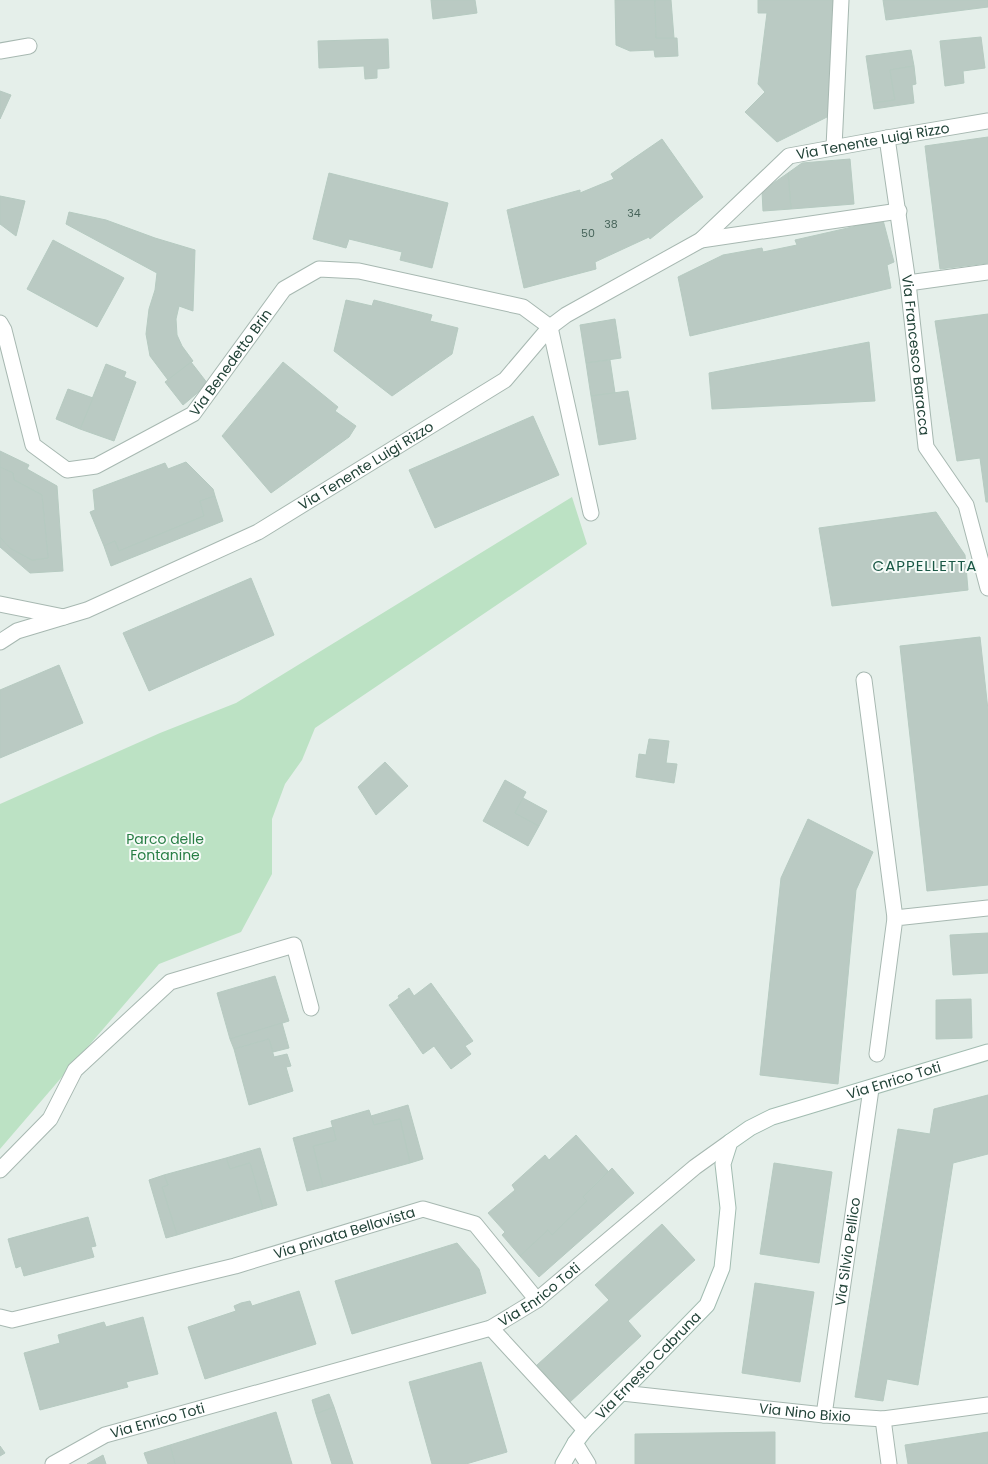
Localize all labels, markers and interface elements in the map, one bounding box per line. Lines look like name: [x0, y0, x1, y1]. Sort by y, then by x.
street label: Via Tenente Luigi Rizzo: [794, 118, 951, 165]
house number: 34: [627, 205, 641, 221]
house number: 38: [604, 216, 618, 232]
house number: 50: [581, 225, 595, 241]
street label: Via Francesco Baracca: [897, 273, 935, 437]
street label: Via Benedetto Brin: [185, 305, 276, 420]
street label: Via Tenente Luigi Rizzo: [294, 416, 437, 515]
district label: CAPPELLETTA: [873, 555, 977, 576]
park label: Parco delle Fontanine: [126, 829, 204, 865]
street label: Via Enrico Toti: [844, 1057, 943, 1104]
street label: Via Silvio Pellico: [830, 1196, 865, 1308]
street label: Via privata Bellavista: [271, 1202, 417, 1264]
street label: Via Enrico Toti: [495, 1258, 585, 1331]
street label: Via Ernesto Cabruna: [591, 1307, 706, 1424]
street label: Via Enrico Toti: [108, 1398, 207, 1443]
street label: Via Nino Bixio: [758, 1398, 852, 1427]

